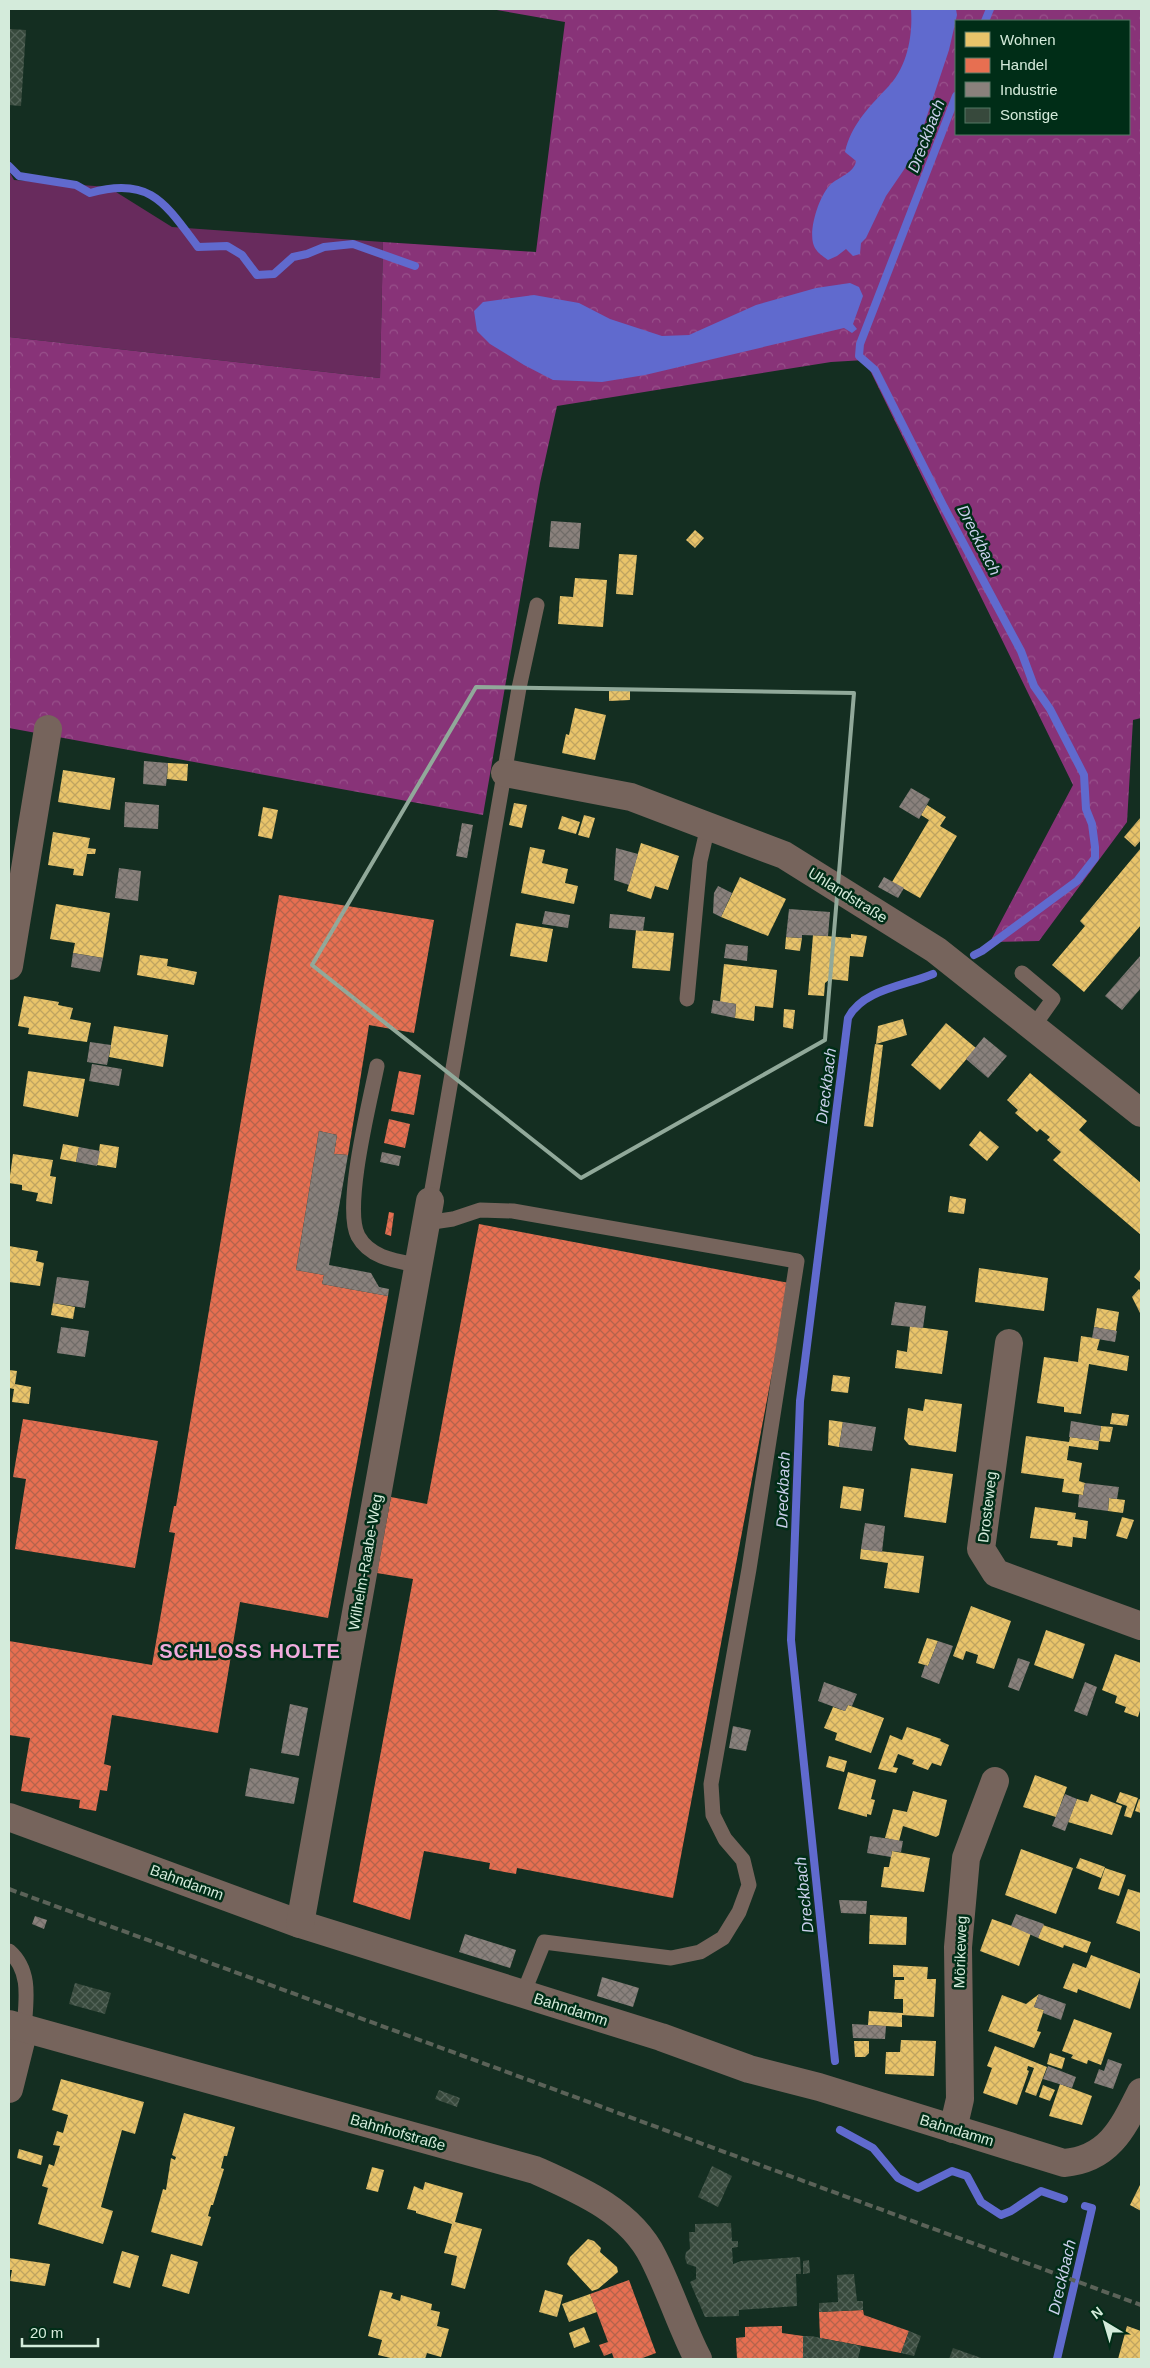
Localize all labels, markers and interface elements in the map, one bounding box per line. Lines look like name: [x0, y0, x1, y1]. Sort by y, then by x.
legend: [955, 20, 1130, 135]
text: Wohnen: [1000, 31, 1056, 48]
text: Handel: [1000, 56, 1048, 73]
text: Industrie: [1000, 81, 1058, 98]
water label: Dreckbach: [904, 97, 948, 175]
text: Sonstige: [1000, 106, 1058, 123]
water label: Dreckbach: [954, 502, 1004, 578]
street label: Uhlandstraße: [805, 864, 891, 926]
water label: Dreckbach: [813, 1047, 839, 1125]
water label: Dreckbach: [773, 1451, 793, 1529]
street label: Drosteweg: [974, 1470, 1000, 1544]
street label: Wilhelm-Raabe-Weg: [345, 1493, 385, 1631]
district label: SCHLOSS HOLTE: [159, 1640, 341, 1662]
water label: Dreckbach: [792, 1856, 816, 1934]
street label: Bahndamm: [148, 1861, 226, 1903]
street label: Mörikeweg: [950, 1915, 970, 1989]
street label: Bahndamm: [532, 1989, 610, 2029]
street label: Bahnhofstraße: [348, 2110, 448, 2154]
street label: Bahndamm: [918, 2111, 996, 2149]
water label: Dreckbach: [1045, 2238, 1079, 2316]
north arrow: [1080, 2298, 1130, 2348]
text: N: [1088, 2303, 1106, 2322]
scale bar: [22, 2316, 99, 2348]
text: 20 m: [30, 2324, 63, 2341]

